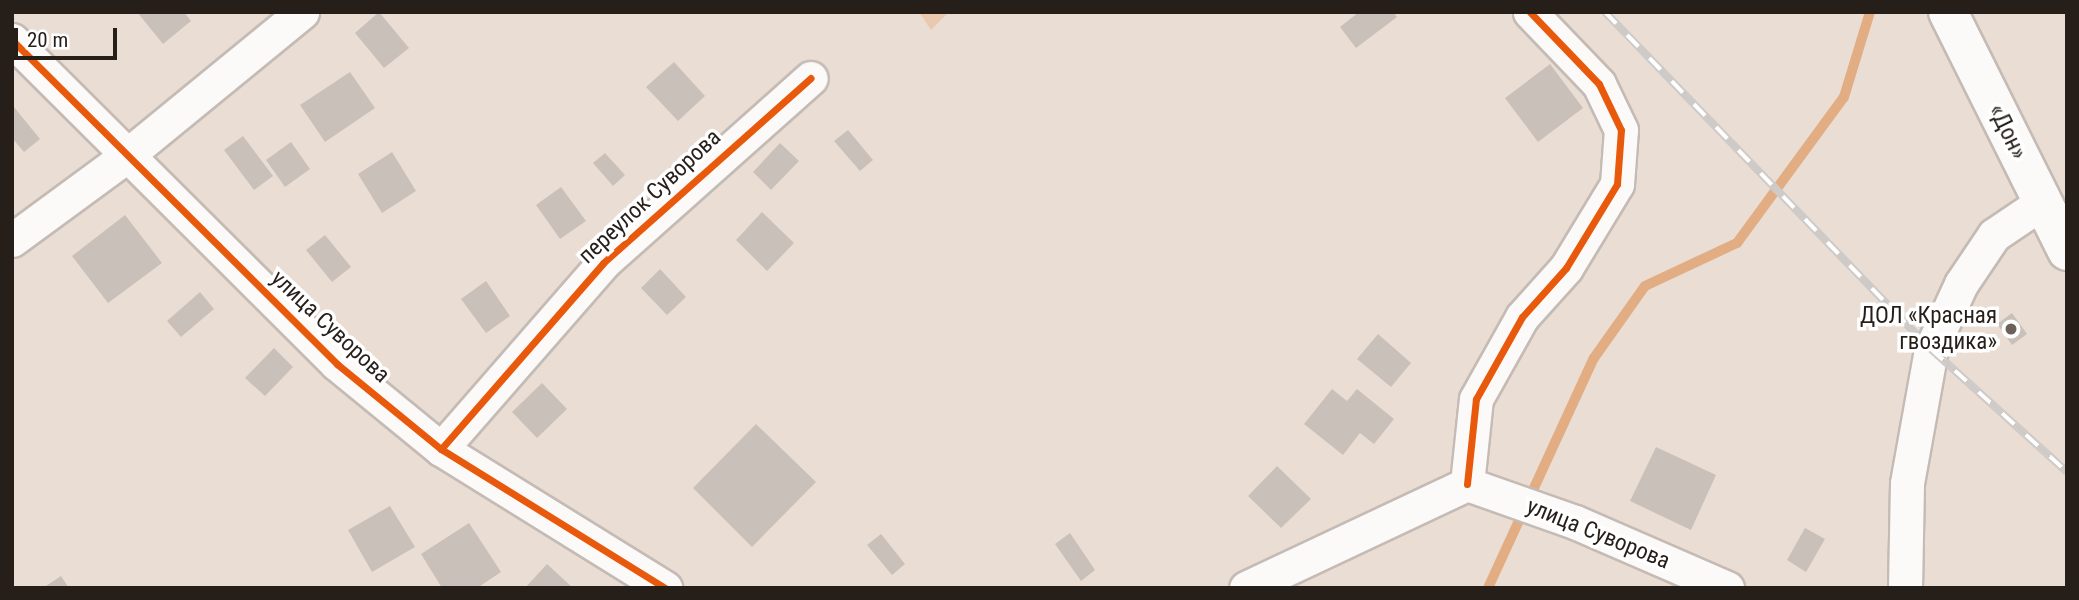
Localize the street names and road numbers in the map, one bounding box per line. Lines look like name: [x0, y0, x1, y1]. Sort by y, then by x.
street label: «Дон»: [1982, 100, 2032, 164]
street label: переулок Суворова: [573, 124, 727, 270]
street label: улица Суворова: [265, 265, 395, 389]
street label: улица Суворова: [1522, 493, 1674, 575]

